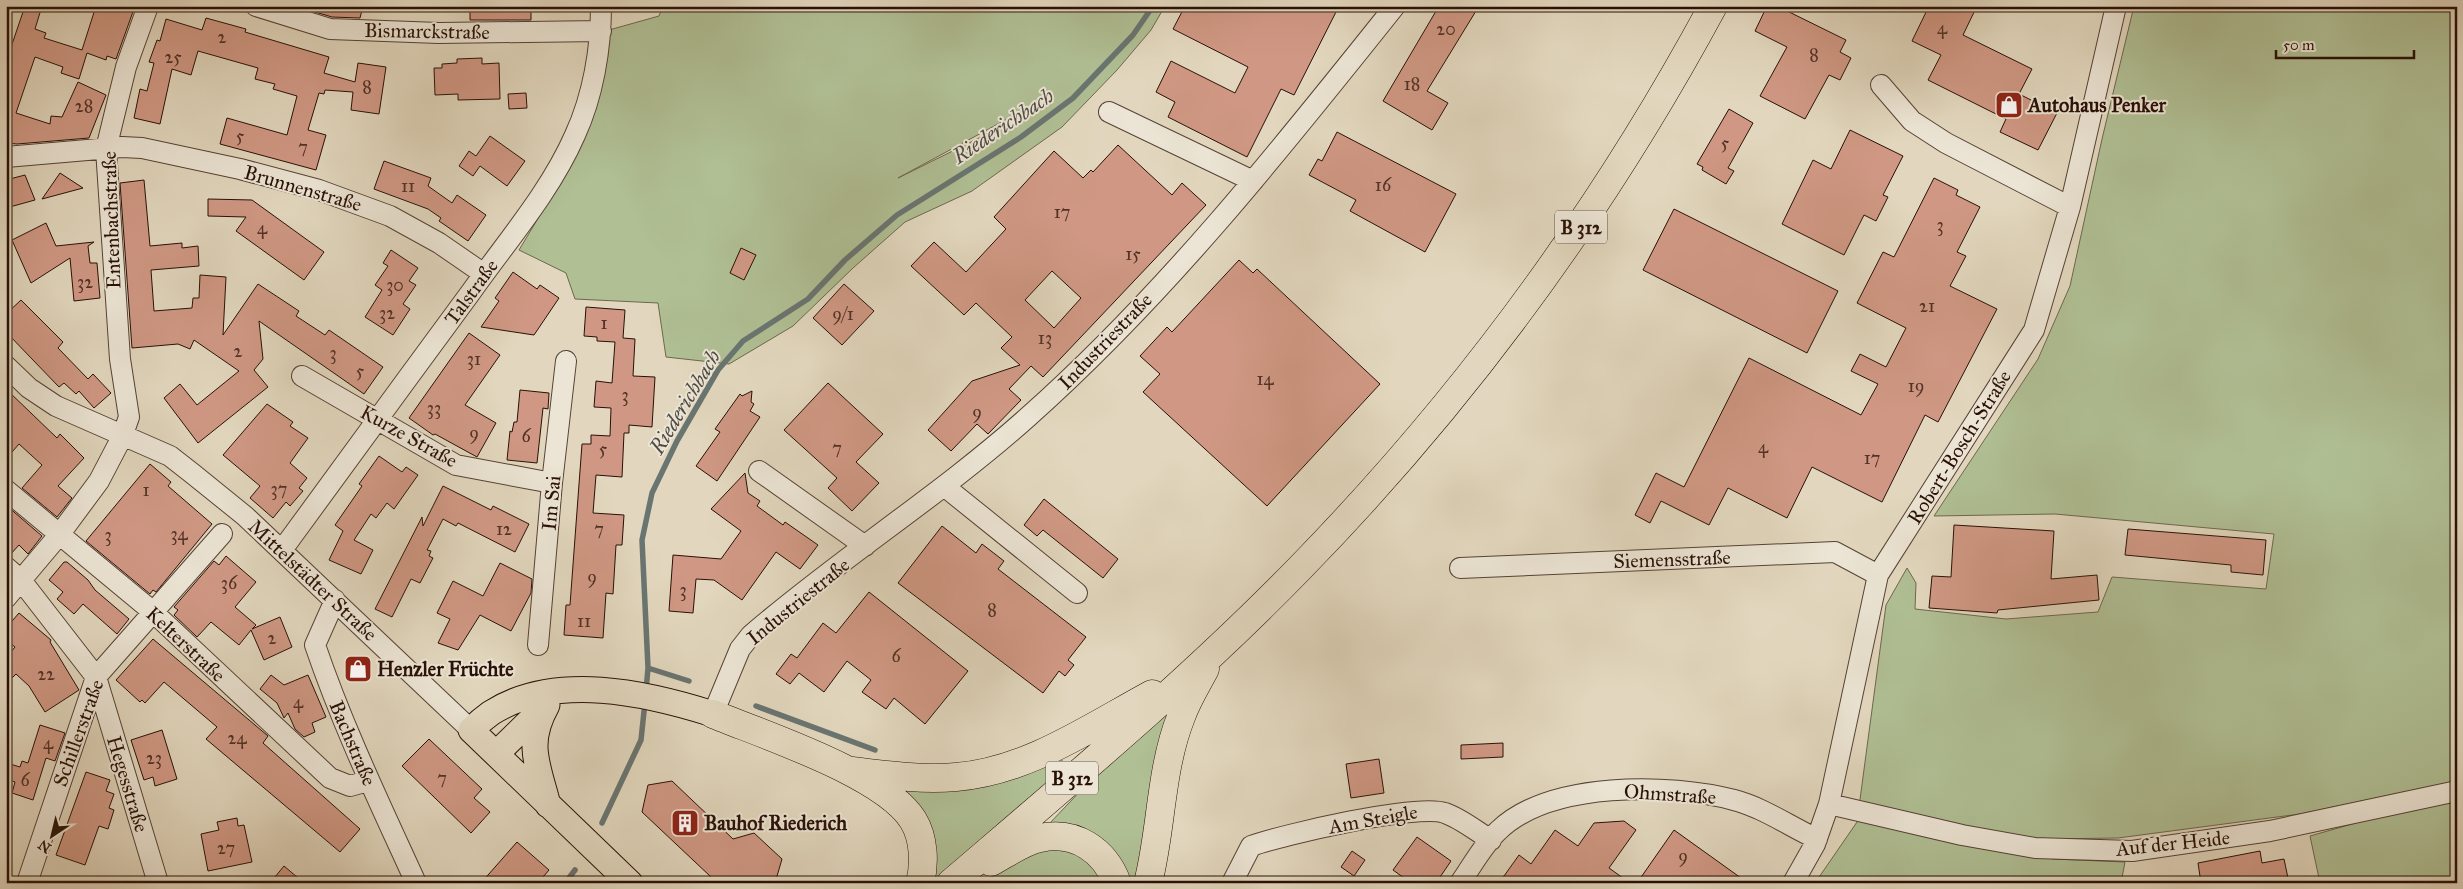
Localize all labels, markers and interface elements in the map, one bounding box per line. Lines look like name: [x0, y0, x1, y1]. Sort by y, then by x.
house number: 4: [1937, 17, 1948, 39]
street label: Bismarckstraße: [364, 18, 490, 44]
house number: 20: [1436, 18, 1456, 40]
house number: 2: [218, 26, 227, 48]
scale bar: [2276, 28, 2413, 60]
text: 50 m: [2283, 36, 2315, 54]
house number: 8: [1809, 44, 1819, 66]
house number: 25: [164, 46, 182, 68]
house number: 18: [1404, 73, 1420, 95]
house number: 8: [362, 76, 372, 98]
water label: Riederichbach: [947, 83, 1059, 170]
shop icon: Autohaus Penker: [1994, 90, 2024, 120]
place label: Autohaus Penker: [2026, 93, 2166, 117]
house number: 28: [75, 95, 93, 117]
house number: 5: [236, 125, 245, 147]
house number: 5: [1721, 132, 1730, 154]
house number: 7: [298, 136, 308, 158]
street label: Entenbachstraße: [97, 151, 125, 289]
street label: Brunnenstraße: [241, 160, 365, 216]
house number: 16: [1375, 174, 1392, 196]
house number: 11: [401, 175, 415, 197]
house number: 17: [1054, 201, 1070, 223]
road number: B 312: [1555, 210, 1607, 243]
house number: 3: [1936, 214, 1944, 236]
house number: 4: [257, 217, 268, 239]
house number: 15: [1125, 243, 1141, 265]
street label: Talstraße: [439, 254, 503, 330]
house number: 32: [77, 271, 93, 293]
house number: 30: [386, 274, 404, 296]
street label: Industriestraße: [1053, 288, 1157, 394]
house number: 21: [1919, 295, 1935, 317]
house number: 32: [379, 302, 395, 324]
house number: 9/1: [832, 303, 854, 325]
house number: 1: [600, 312, 608, 334]
house number: 13: [1038, 327, 1052, 349]
house number: 2: [234, 340, 243, 362]
house number: 3: [329, 342, 337, 364]
water label: Riederichbach: [643, 345, 726, 460]
house number: 31: [467, 348, 481, 370]
house number: 5: [356, 360, 365, 382]
street label: Robert-Bosch-Straße: [1902, 366, 2016, 528]
house number: 14: [1256, 368, 1275, 390]
house number: 19: [1908, 375, 1924, 397]
house number: 3: [621, 384, 629, 406]
house number: 33: [427, 397, 441, 419]
street label: Kurze Straße: [356, 400, 462, 472]
house number: 9: [972, 401, 982, 423]
house number: 9: [469, 422, 479, 444]
house number: 6: [521, 425, 531, 447]
house number: 4: [1758, 436, 1769, 458]
house number: 7: [832, 437, 842, 459]
house number: 5: [599, 438, 608, 460]
house number: 17: [1864, 447, 1880, 469]
street label: Im Sai: [537, 474, 565, 532]
house number: 37: [271, 478, 287, 500]
house number: 1: [142, 479, 150, 501]
street label: Mittelstädter Straße: [244, 514, 382, 646]
house number: 12: [496, 518, 512, 540]
house number: 7: [594, 518, 604, 540]
house number: 34: [170, 523, 189, 545]
house number: 3: [104, 524, 112, 546]
street label: Siemensstraße: [1613, 545, 1731, 573]
street label: Industriestraße: [742, 552, 854, 650]
house number: 9: [587, 566, 597, 588]
house number: 36: [221, 572, 238, 594]
house number: 3: [679, 579, 687, 601]
house number: 8: [987, 599, 997, 621]
street label: Kelterstraße: [141, 601, 231, 687]
house number: 11: [577, 610, 591, 632]
house number: 2: [268, 627, 277, 649]
house number: 6: [891, 645, 901, 667]
shop icon: Henzler Früchte: [343, 654, 373, 684]
place label: Henzler Früchte: [377, 657, 514, 681]
house number: 22: [37, 663, 55, 685]
street label: Schillerstraße: [48, 676, 108, 790]
house number: 4: [293, 691, 304, 713]
street label: Bachstraße: [324, 697, 382, 789]
house number: 24: [228, 727, 247, 749]
house number: 4: [43, 732, 54, 754]
street label: Hegesstraße: [101, 733, 154, 835]
house number: 23: [146, 747, 162, 769]
road number: B 312: [1046, 761, 1098, 794]
house number: 7: [437, 767, 447, 789]
house number: 6: [20, 769, 30, 791]
street label: Ohmstraße: [1623, 779, 1717, 809]
street label: Am Steigle: [1326, 799, 1420, 840]
building icon: Bauhof Riederich: [670, 808, 700, 838]
place label: Bauhof Riederich: [704, 811, 848, 835]
north arrow: [28, 812, 78, 862]
street label: Auf der Heide: [2114, 825, 2231, 861]
text: N: [35, 836, 55, 857]
house number: 27: [217, 837, 235, 859]
house number: 9: [1678, 845, 1688, 867]

